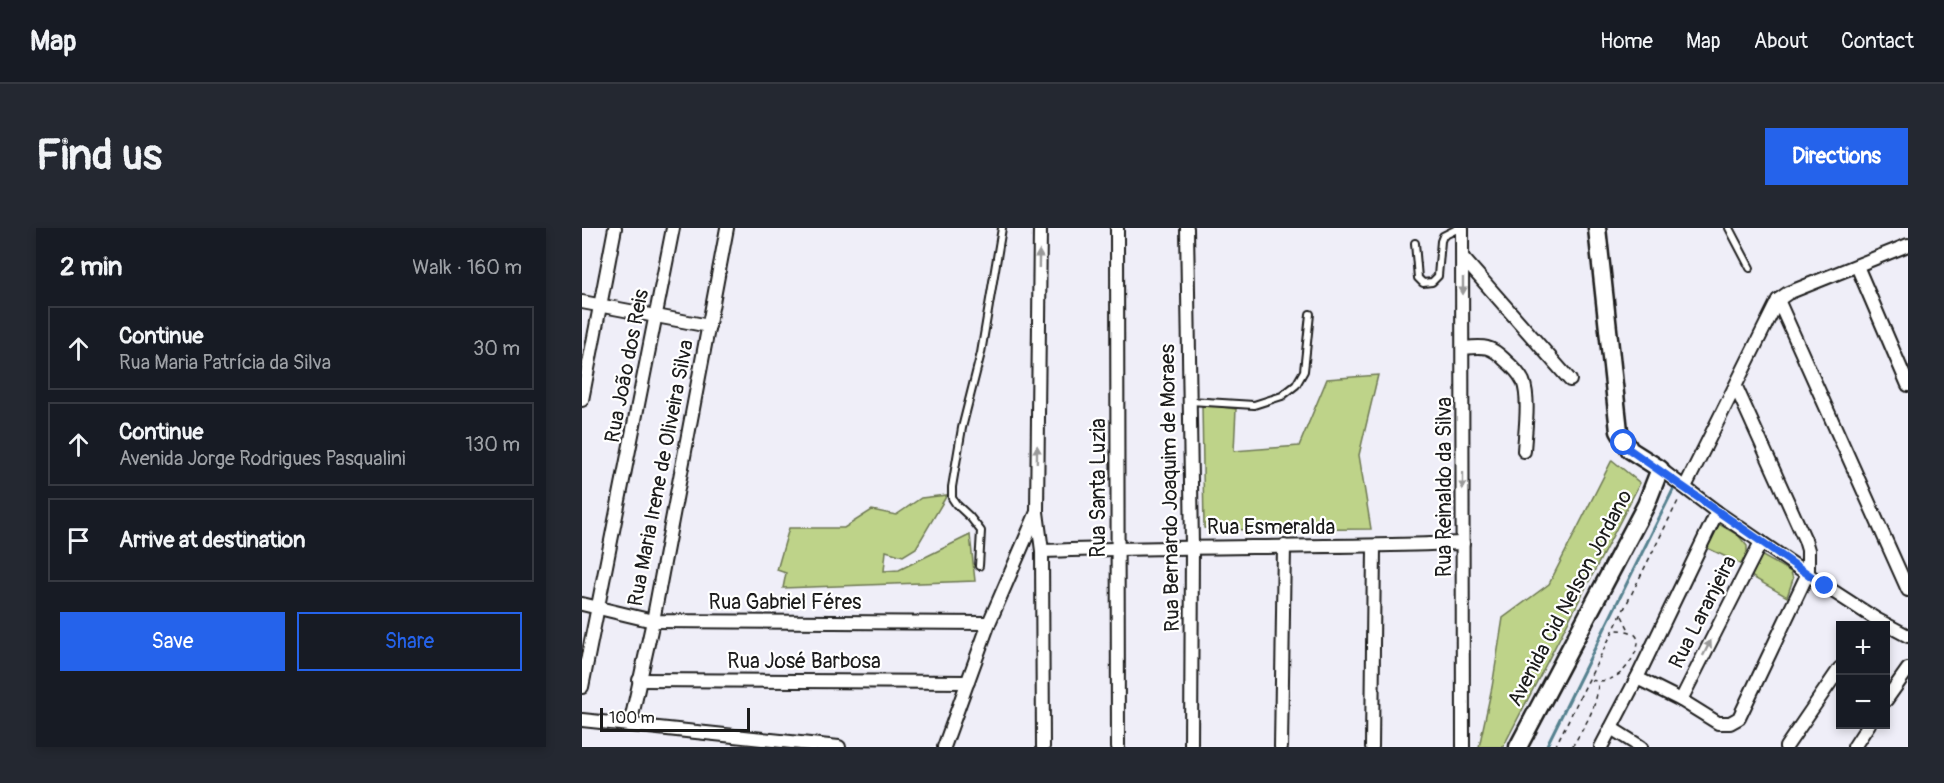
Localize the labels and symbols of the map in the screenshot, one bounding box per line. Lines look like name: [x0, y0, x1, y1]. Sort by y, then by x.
one-way arrow: [1034, 249, 1044, 268]
one-way arrow: [1458, 277, 1468, 296]
street label: Rua João dos Reis: [599, 286, 655, 445]
street label: Rua Maria Irene de Oliveira Silva: [622, 337, 700, 609]
street label: Rua Bernardo Joaquim de Moraes: [1154, 343, 1186, 632]
street label: Rua Reinaldo da Silva: [1431, 397, 1458, 577]
street label: Rua Santa Luzia: [1085, 418, 1112, 558]
route start: [1610, 429, 1636, 455]
one-way arrow: [1032, 444, 1042, 463]
one-way arrow: [1458, 472, 1468, 491]
street label: Avenida Cid Nelson Jordano: [1501, 485, 1639, 711]
street label: Rua Esmeralda: [1207, 514, 1335, 541]
street label: Rua Laranjeira: [1663, 551, 1743, 673]
route end: [1811, 572, 1837, 598]
street label: Rua Gabriel Féres: [709, 589, 862, 616]
one-way arrow: [1703, 639, 1712, 656]
street label: Rua José Barbosa: [727, 648, 881, 675]
scale bar: [600, 705, 750, 732]

